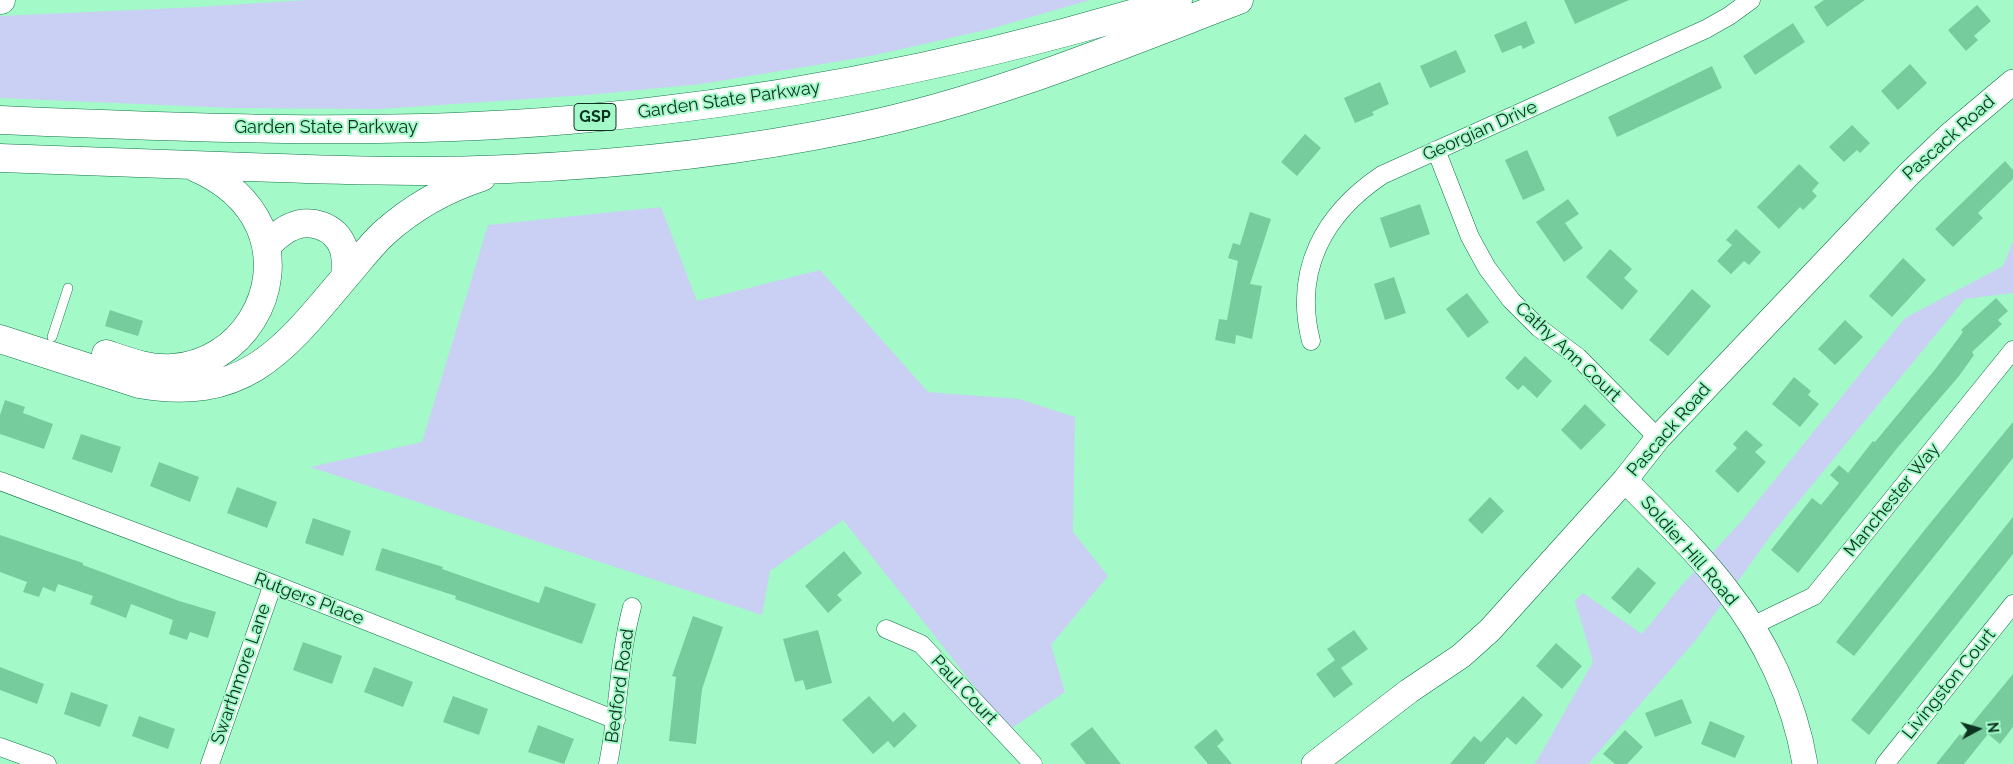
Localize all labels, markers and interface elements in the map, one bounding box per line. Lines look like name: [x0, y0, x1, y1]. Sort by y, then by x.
street label: Garden State Parkway: [637, 77, 821, 123]
street label: Pascack Road: [1898, 91, 2000, 185]
street label: Georgian Drive: [1419, 96, 1541, 166]
road number: GSP: [574, 104, 616, 130]
street label: Garden State Parkway: [234, 117, 418, 139]
street label: Cathy Ann Court: [1511, 298, 1625, 406]
street label: Pascack Road: [1623, 379, 1715, 481]
street label: Manchester Way: [1840, 439, 1944, 561]
street label: Soldier Hill Road: [1636, 492, 1742, 610]
street label: Rutgers Place: [251, 568, 367, 630]
street label: Swarthmore Lane: [207, 601, 275, 747]
street label: Livingston Court: [1898, 624, 2000, 744]
street label: Bedford Road: [601, 627, 639, 745]
street label: Paul Court: [926, 651, 1002, 729]
north arrow: [1953, 704, 2003, 754]
text: N: [1984, 721, 2001, 734]

